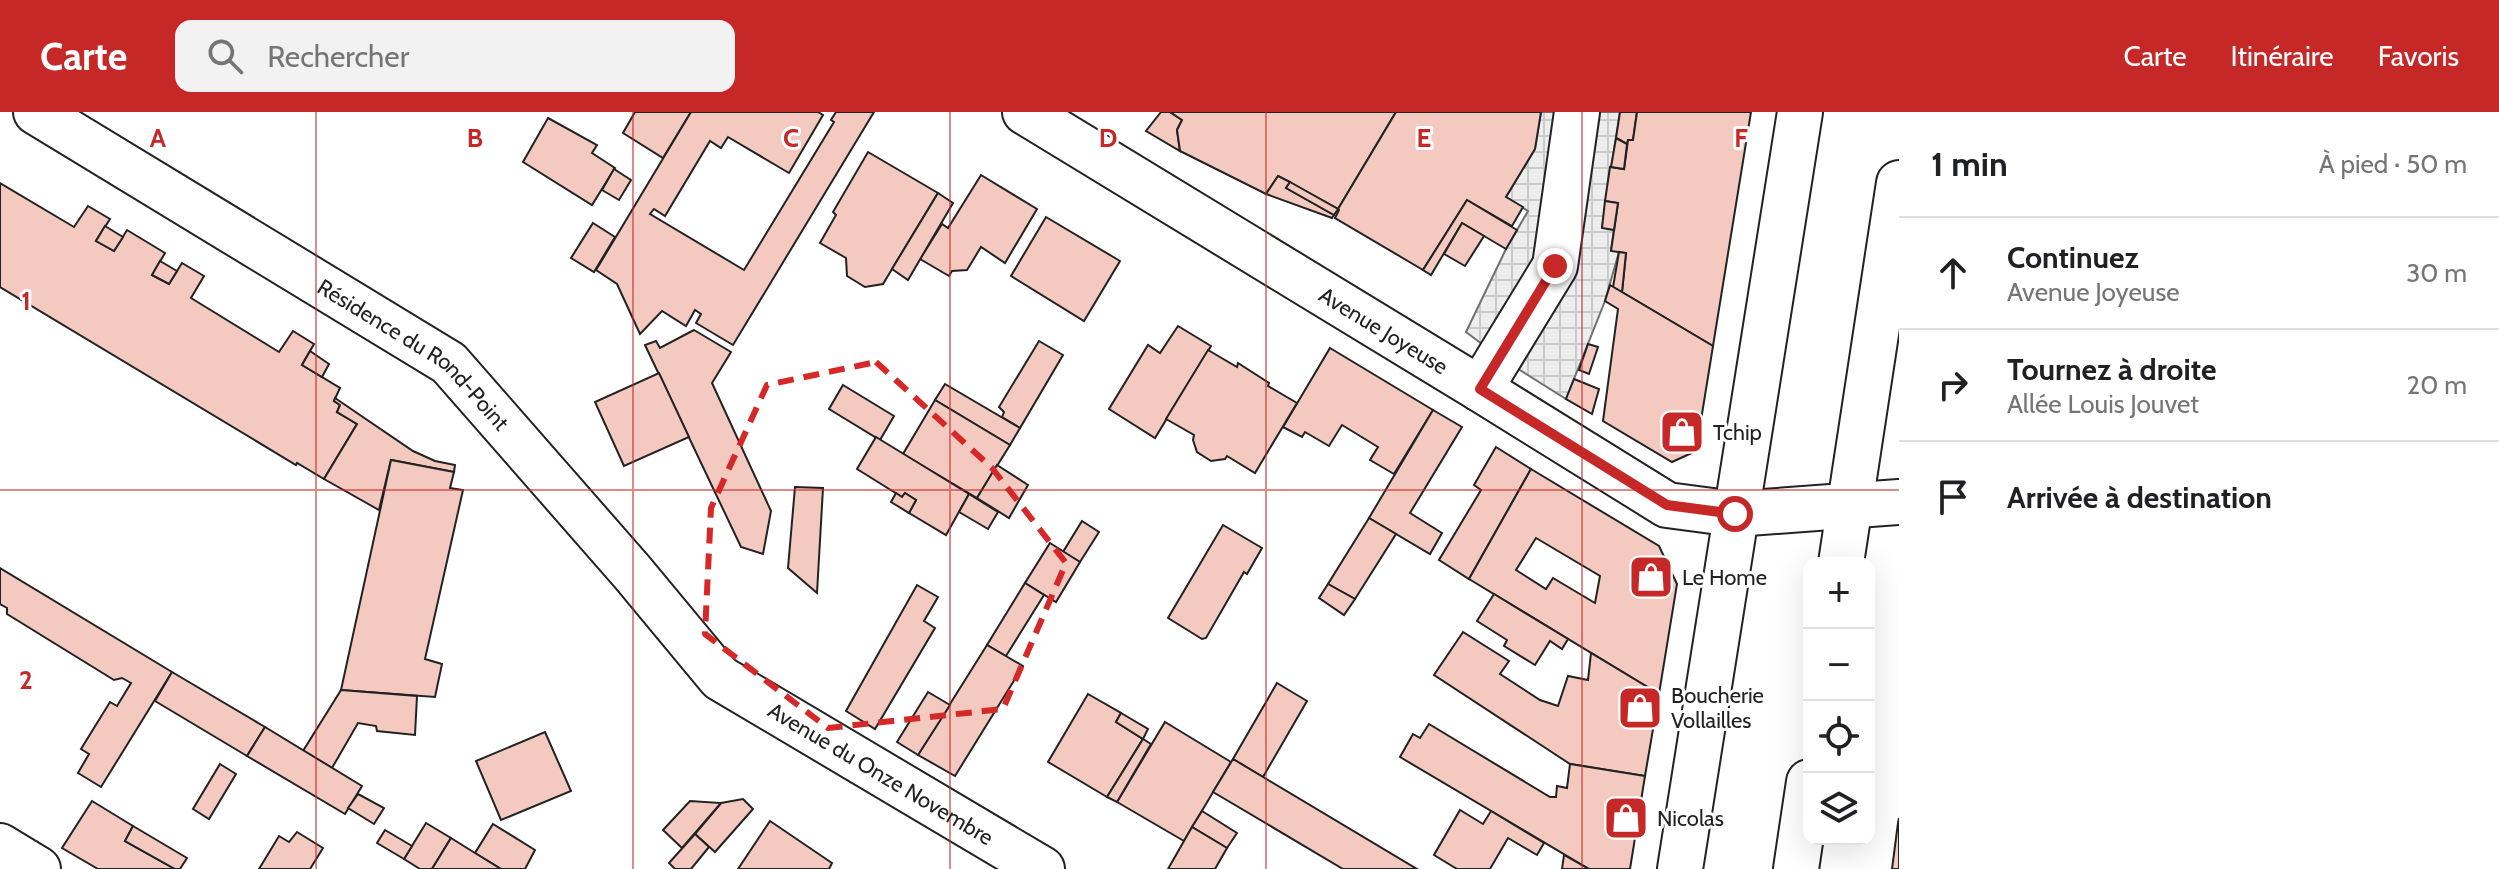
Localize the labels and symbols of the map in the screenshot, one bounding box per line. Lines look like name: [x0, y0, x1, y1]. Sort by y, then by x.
text: A: [150, 122, 167, 154]
text: B: [467, 122, 483, 154]
text: C: [783, 122, 799, 154]
text: D: [1099, 122, 1117, 154]
text: E: [1417, 122, 1431, 154]
text: F: [1734, 122, 1748, 154]
route end: [1537, 248, 1573, 284]
street label: Résidence du Rond-Point: [313, 273, 515, 436]
street label: Avenue Joyeuse: [1314, 281, 1453, 380]
text: 1: [21, 285, 31, 317]
shop icon: Tchip: [1658, 408, 1706, 456]
place label: Tchip: [1713, 419, 1762, 446]
route start: [1717, 496, 1753, 532]
shop icon: Le Home: [1627, 553, 1675, 601]
place label: Le Home: [1682, 564, 1767, 591]
text: 2: [19, 664, 33, 696]
place label: Boucherie Vollailles: [1671, 682, 1764, 734]
shop icon: Boucherie Vollailles: [1616, 684, 1664, 732]
street label: Avenue du Onze Novembre: [763, 696, 999, 851]
shop icon: Nicolas: [1602, 794, 1650, 842]
place label: Nicolas: [1657, 805, 1724, 832]

